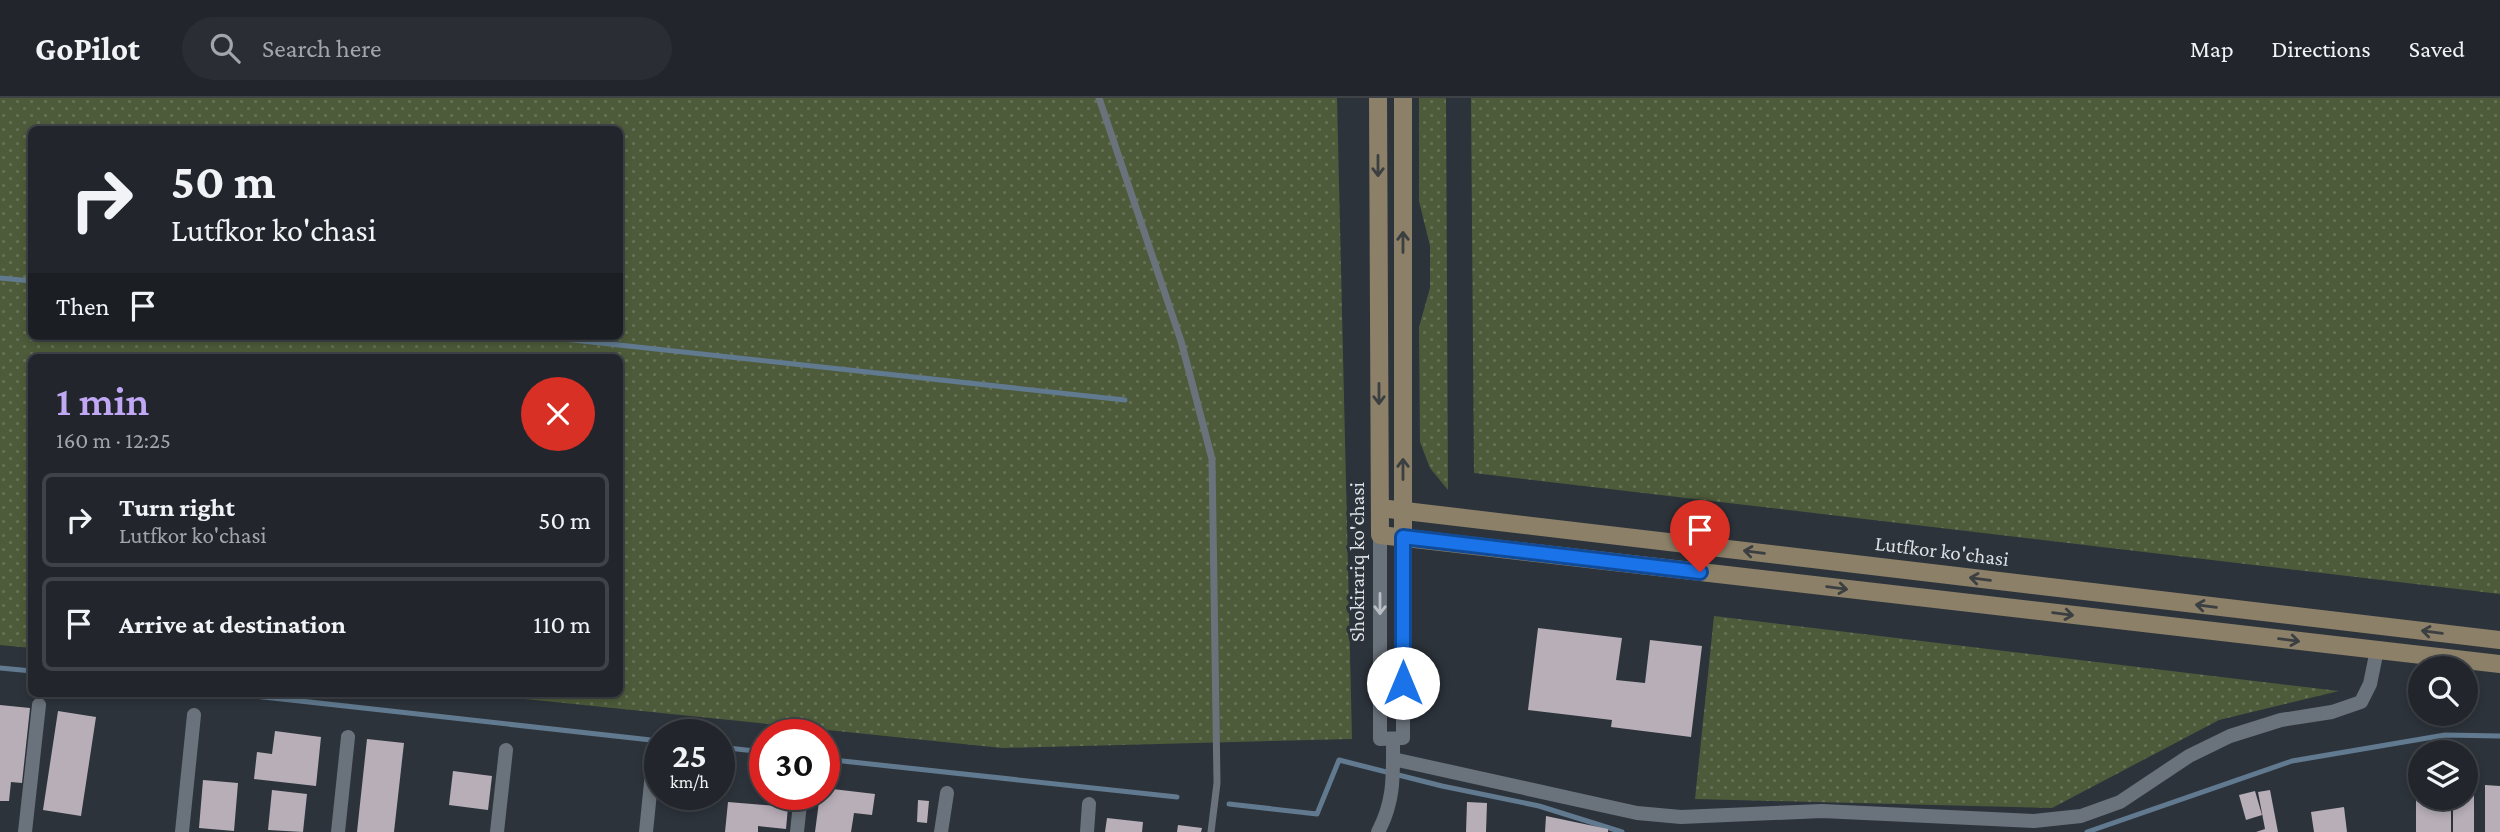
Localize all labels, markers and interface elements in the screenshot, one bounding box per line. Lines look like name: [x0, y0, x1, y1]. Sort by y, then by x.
search box: [182, 17, 672, 80]
icon: search: [206, 29, 244, 67]
text: GoPilot: [35, 30, 140, 67]
text: Search here: [262, 34, 381, 63]
text: Map: [2190, 35, 2234, 62]
text: Directions: [2272, 35, 2371, 62]
text: Saved: [2409, 35, 2465, 62]
icon: right: [56, 154, 147, 245]
text: 50 m: [171, 154, 276, 209]
one-way arrow: [1371, 154, 1385, 177]
text: Lutfkor ko'chasi: [171, 212, 376, 248]
one-way arrow: [1396, 230, 1410, 253]
icon: arrive: [124, 287, 162, 325]
text: Then: [56, 292, 110, 321]
text: 1 min: [56, 377, 149, 424]
button: close: [521, 377, 595, 451]
one-way arrow: [1372, 382, 1386, 405]
text: 160 m · 12:25: [56, 427, 171, 453]
one-way arrow: [1396, 458, 1410, 481]
street label: Shokirariq ko'chasi: [1345, 482, 1369, 642]
text: Turn right: [119, 493, 235, 522]
pin: [1670, 500, 1730, 572]
icon: right: [60, 501, 98, 539]
text: 50 m: [538, 506, 591, 535]
icon: arrive: [1681, 511, 1719, 549]
text: Lutfkor ko'chasi: [119, 522, 267, 548]
street label: Lutfkor ko'chasi: [1874, 531, 2011, 571]
one-way arrow: [1744, 546, 1766, 559]
one-way arrow: [1970, 572, 1992, 585]
one-way arrow: [1825, 581, 1848, 594]
one-way arrow: [1373, 592, 1387, 615]
one-way arrow: [2195, 599, 2218, 612]
icon: arrive: [60, 605, 98, 643]
one-way arrow: [2051, 607, 2074, 620]
text: Arrive at destination: [119, 610, 346, 639]
text: 110 m: [533, 610, 591, 639]
one-way arrow: [2421, 626, 2444, 639]
one-way arrow: [2277, 633, 2300, 646]
position arrow: [1366, 646, 1440, 720]
map controls: [2408, 656, 2478, 810]
button: search: [2408, 656, 2478, 726]
speed limit sign: 30: [749, 719, 840, 810]
text: 25: [672, 736, 707, 775]
button: layers: [2408, 740, 2478, 810]
text: km/h: [670, 772, 709, 792]

